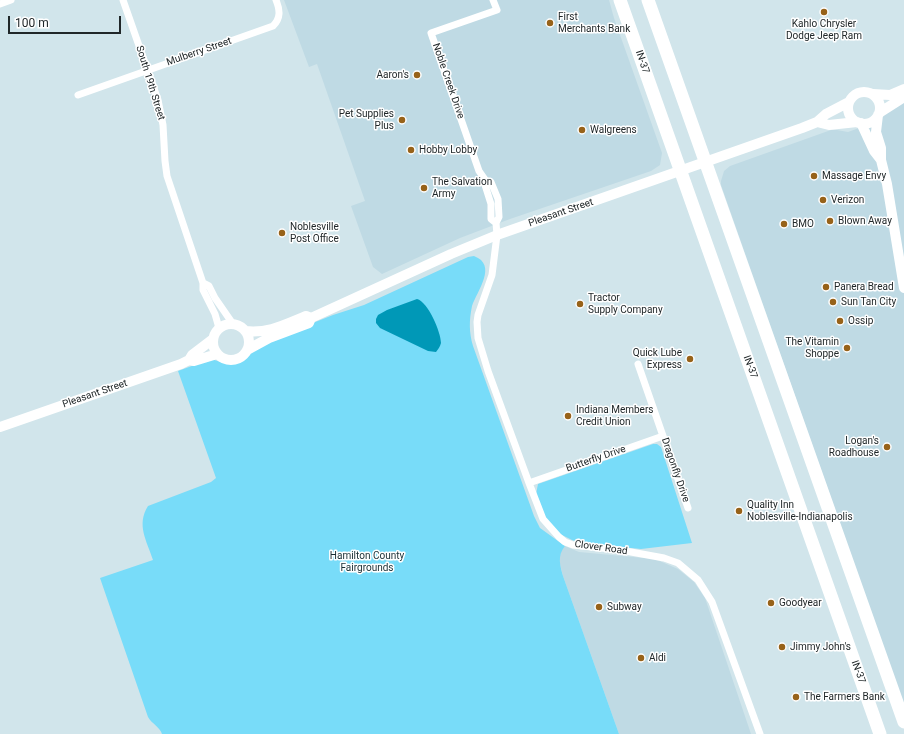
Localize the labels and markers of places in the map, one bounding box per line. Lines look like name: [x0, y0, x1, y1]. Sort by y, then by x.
marker: Kahlo Chrysler Dodge Jeep Ram: [819, 7, 829, 17]
place label: First Merchants Bank: [558, 11, 630, 34]
marker: First Merchants Bank: [545, 18, 555, 28]
place label: Kahlo Chrysler Dodge Jeep Ram: [786, 18, 862, 42]
place label: Aaron's: [377, 69, 409, 81]
marker: Aaron's: [412, 70, 422, 80]
place label: Pet Supplies Plus: [339, 108, 394, 132]
marker: Pet Supplies Plus: [397, 115, 407, 125]
place label: Walgreens: [590, 124, 637, 136]
marker: Walgreens: [577, 125, 587, 135]
place label: Hobby Lobby: [419, 144, 477, 156]
marker: Hobby Lobby: [406, 145, 416, 155]
place label: Massage Envy: [822, 170, 886, 182]
marker: Massage Envy: [809, 171, 819, 181]
place label: The Salvation Army: [432, 176, 492, 200]
marker: The Salvation Army: [419, 183, 429, 193]
place label: Verizon: [831, 194, 864, 206]
marker: Verizon: [818, 195, 828, 205]
place label: Blown Away: [838, 215, 892, 227]
marker: Blown Away: [825, 216, 835, 226]
place label: BMO: [792, 218, 814, 230]
marker: BMO: [779, 219, 789, 229]
place label: Noblesville Post Office: [290, 221, 339, 244]
marker: Noblesville Post Office: [277, 228, 287, 238]
place label: Panera Bread: [834, 281, 894, 293]
marker: Panera Bread: [821, 282, 831, 292]
place label: Tractor Supply Company: [588, 292, 663, 316]
place label: Sun Tan City: [841, 296, 896, 308]
marker: Sun Tan City: [828, 297, 838, 307]
marker: Tractor Supply Company: [575, 299, 585, 309]
place label: Ossip: [848, 315, 873, 327]
marker: Ossip: [835, 316, 845, 326]
place label: The Vitamin Shoppe: [786, 336, 839, 360]
marker: The Vitamin Shoppe: [842, 343, 852, 353]
place label: Quick Lube Express: [633, 347, 682, 370]
marker: Quick Lube Express: [685, 354, 695, 364]
place label: Indiana Members Credit Union: [576, 404, 653, 428]
marker: Indiana Members Credit Union: [563, 411, 573, 421]
place label: Logan's Roadhouse: [829, 435, 879, 458]
marker: Logan's Roadhouse: [882, 442, 892, 452]
place label: Quality Inn Noblesville-Indianapolis: [747, 499, 853, 522]
marker: Quality Inn Noblesville-Indianapolis: [734, 506, 744, 516]
place label: Goodyear: [779, 597, 822, 609]
marker: Goodyear: [766, 598, 776, 608]
place label: Subway: [607, 601, 642, 613]
marker: Subway: [594, 602, 604, 612]
place label: Jimmy John's: [790, 641, 851, 653]
marker: Jimmy John's: [777, 642, 787, 652]
place label: Aldi: [649, 652, 666, 664]
marker: Aldi: [636, 653, 646, 663]
place label: The Farmers Bank: [804, 691, 885, 703]
marker: The Farmers Bank: [791, 692, 801, 702]

